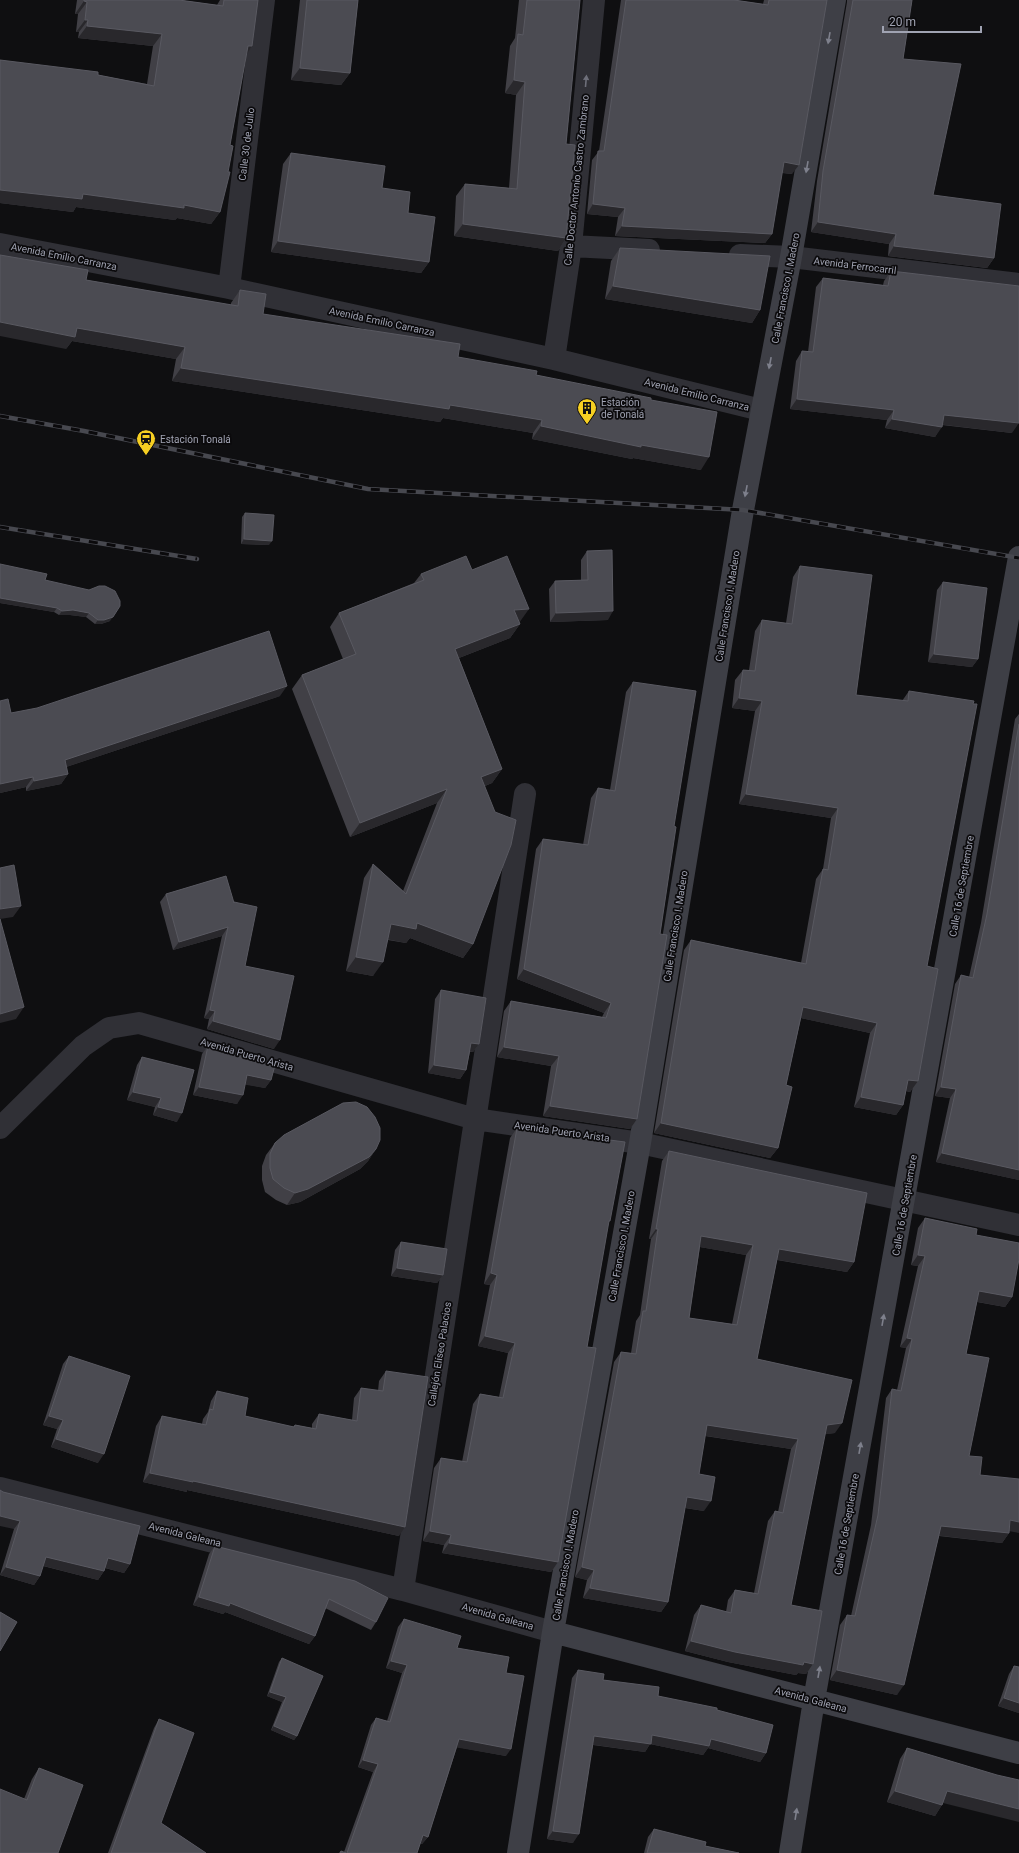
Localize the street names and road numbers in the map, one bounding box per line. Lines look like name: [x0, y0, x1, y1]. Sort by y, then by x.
street label: Calle Doctor Antonio Castro Zambrano: [562, 94, 591, 266]
street label: Calle 30 de Julio: [237, 107, 256, 181]
street label: Calle Francisco I. Madero: [769, 232, 802, 344]
street label: Avenida Emilio Carranza: [10, 241, 118, 272]
street label: Avenida Ferrocarril: [813, 255, 897, 276]
street label: Avenida Emilio Carranza: [328, 305, 436, 338]
street label: Avenida Emilio Carranza: [643, 376, 750, 413]
street label: Calle Francisco I. Madero: [713, 549, 742, 662]
street label: Calle 16 de Septiembre: [947, 835, 976, 938]
street label: Calle Francisco I. Madero: [661, 869, 690, 982]
street label: Avenida Puerto Arista: [199, 1036, 295, 1073]
street label: Avenida Puerto Arista: [514, 1119, 610, 1144]
street label: Calle 16 de Septiembre: [890, 1154, 919, 1257]
street label: Calle Francisco I. Madero: [606, 1190, 637, 1302]
street label: Callejón Elíseo Palacios: [426, 1301, 453, 1407]
street label: Calle 16 de Septiembre: [832, 1473, 861, 1576]
street label: Calle Francisco I. Madero: [550, 1509, 581, 1621]
street label: Avenida Galeana: [148, 1520, 222, 1549]
street label: Avenida Galeana: [461, 1601, 535, 1632]
street label: Avenida Galeana: [774, 1685, 848, 1714]

